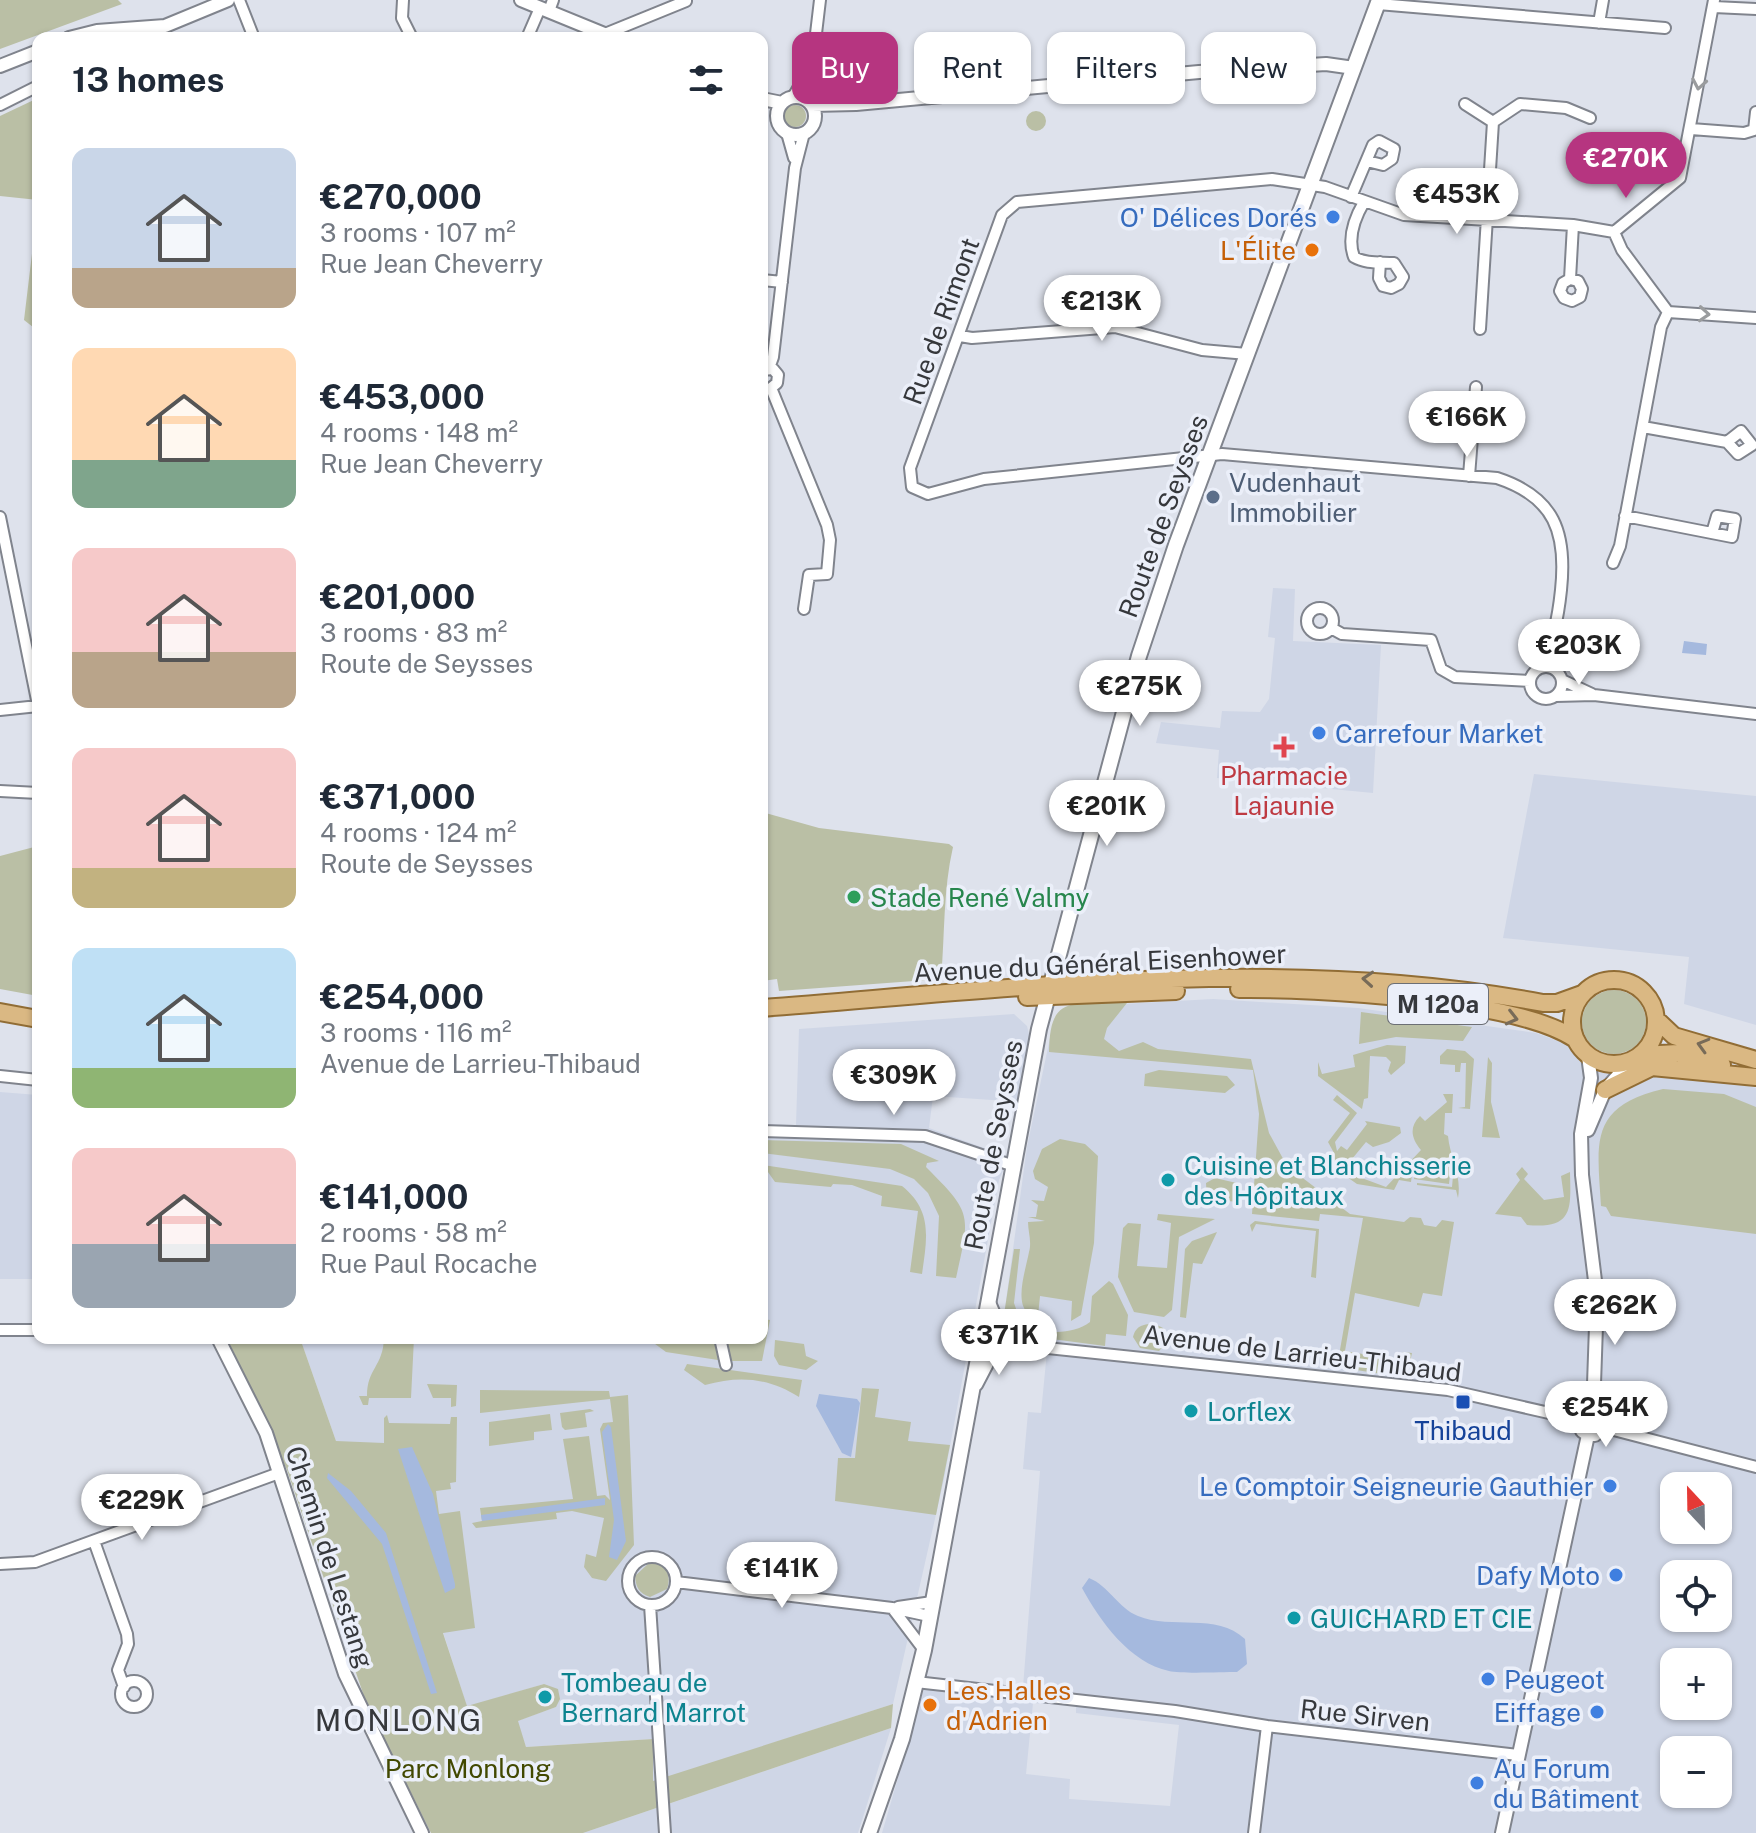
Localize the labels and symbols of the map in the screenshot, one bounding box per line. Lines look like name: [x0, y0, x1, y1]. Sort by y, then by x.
one-way arrow: [1692, 77, 1709, 90]
pin: €270K: [1570, 132, 1682, 200]
pin: €453K: [1401, 168, 1513, 236]
place label: O' Délices Dorés: [1120, 202, 1317, 233]
marker: O' Délices Dorés: [1324, 208, 1342, 226]
street label: Rue de Rimont: [896, 233, 986, 409]
place label: L'Élite: [1220, 235, 1296, 266]
marker: L'Élite: [1303, 241, 1321, 259]
pin: €213K: [1046, 275, 1158, 343]
one-way arrow: [1698, 305, 1711, 322]
pin: €166K: [1411, 391, 1523, 459]
street label: Route de Seysses: [1112, 410, 1214, 622]
place label: Vudenhaut Immobilier: [1229, 467, 1361, 528]
marker: Vudenhaut Immobilier: [1204, 488, 1222, 506]
pin: €203K: [1523, 619, 1635, 687]
pin: €275K: [1084, 660, 1196, 728]
place label: Carrefour Market: [1335, 718, 1544, 749]
marker: Carrefour Market: [1310, 724, 1328, 742]
marker: Pharmacie Lajaunie: [1275, 738, 1293, 756]
place label: Pharmacie Lajaunie: [1220, 760, 1348, 821]
pin: €201K: [1051, 780, 1163, 848]
place label: Stade René Valmy: [870, 882, 1089, 913]
marker: Stade René Valmy: [845, 888, 863, 906]
street label: Avenue du Général Eisenhower: [913, 938, 1287, 988]
one-way arrow: [1361, 971, 1374, 988]
road number: M 120a: [1388, 984, 1488, 1024]
one-way arrow: [1505, 1008, 1519, 1025]
street label: Route de Seysses: [957, 1037, 1029, 1253]
one-way arrow: [1697, 1038, 1711, 1054]
pin: €309K: [838, 1049, 950, 1117]
place label: Cuisine et Blanchisserie des Hôpitaux: [1184, 1150, 1472, 1211]
marker: Cuisine et Blanchisserie des Hôpitaux: [1159, 1171, 1177, 1189]
pin: €262K: [1559, 1279, 1671, 1347]
pin: €371K: [943, 1309, 1055, 1377]
street label: Avenue de Larrieu-Thibaud: [1141, 1318, 1463, 1388]
pin: €254K: [1550, 1381, 1662, 1449]
marker: Thibaud: [1454, 1393, 1472, 1411]
place label: Lorflex: [1207, 1396, 1292, 1427]
marker: Lorflex: [1182, 1402, 1200, 1420]
place label: Thibaud: [1414, 1415, 1512, 1446]
street label: Chemin de Lestang: [279, 1442, 381, 1672]
place label: Le Comptoir Seigneurie Gauthier: [1199, 1471, 1594, 1502]
north arrow: [1660, 1472, 1732, 1544]
pin: €229K: [86, 1474, 198, 1542]
marker: Le Comptoir Seigneurie Gauthier: [1601, 1477, 1619, 1495]
pin: €141K: [726, 1542, 838, 1610]
place label: Dafy Moto: [1476, 1560, 1600, 1591]
marker: Dafy Moto: [1607, 1566, 1625, 1584]
place label: GUICHARD ET CIE: [1310, 1603, 1533, 1634]
marker: GUICHARD ET CIE: [1285, 1609, 1303, 1627]
place label: Peugeot: [1504, 1664, 1605, 1695]
place label: Tombeau de Bernard Marrot: [561, 1667, 746, 1728]
marker: Peugeot: [1479, 1670, 1497, 1688]
place label: Les Halles d'Adrien: [946, 1675, 1071, 1736]
marker: Tombeau de Bernard Marrot: [536, 1688, 554, 1706]
street label: Rue Sirven: [1299, 1693, 1431, 1737]
marker: Les Halles d'Adrien: [921, 1696, 939, 1714]
place label: Eiffage: [1494, 1697, 1581, 1728]
district label: MONLONG: [315, 1702, 483, 1738]
marker: Eiffage: [1588, 1703, 1606, 1721]
park label: Parc Monlong: [385, 1753, 551, 1784]
place label: Au Forum du Bâtiment: [1493, 1753, 1640, 1814]
marker: Au Forum du Bâtiment: [1468, 1774, 1486, 1792]

